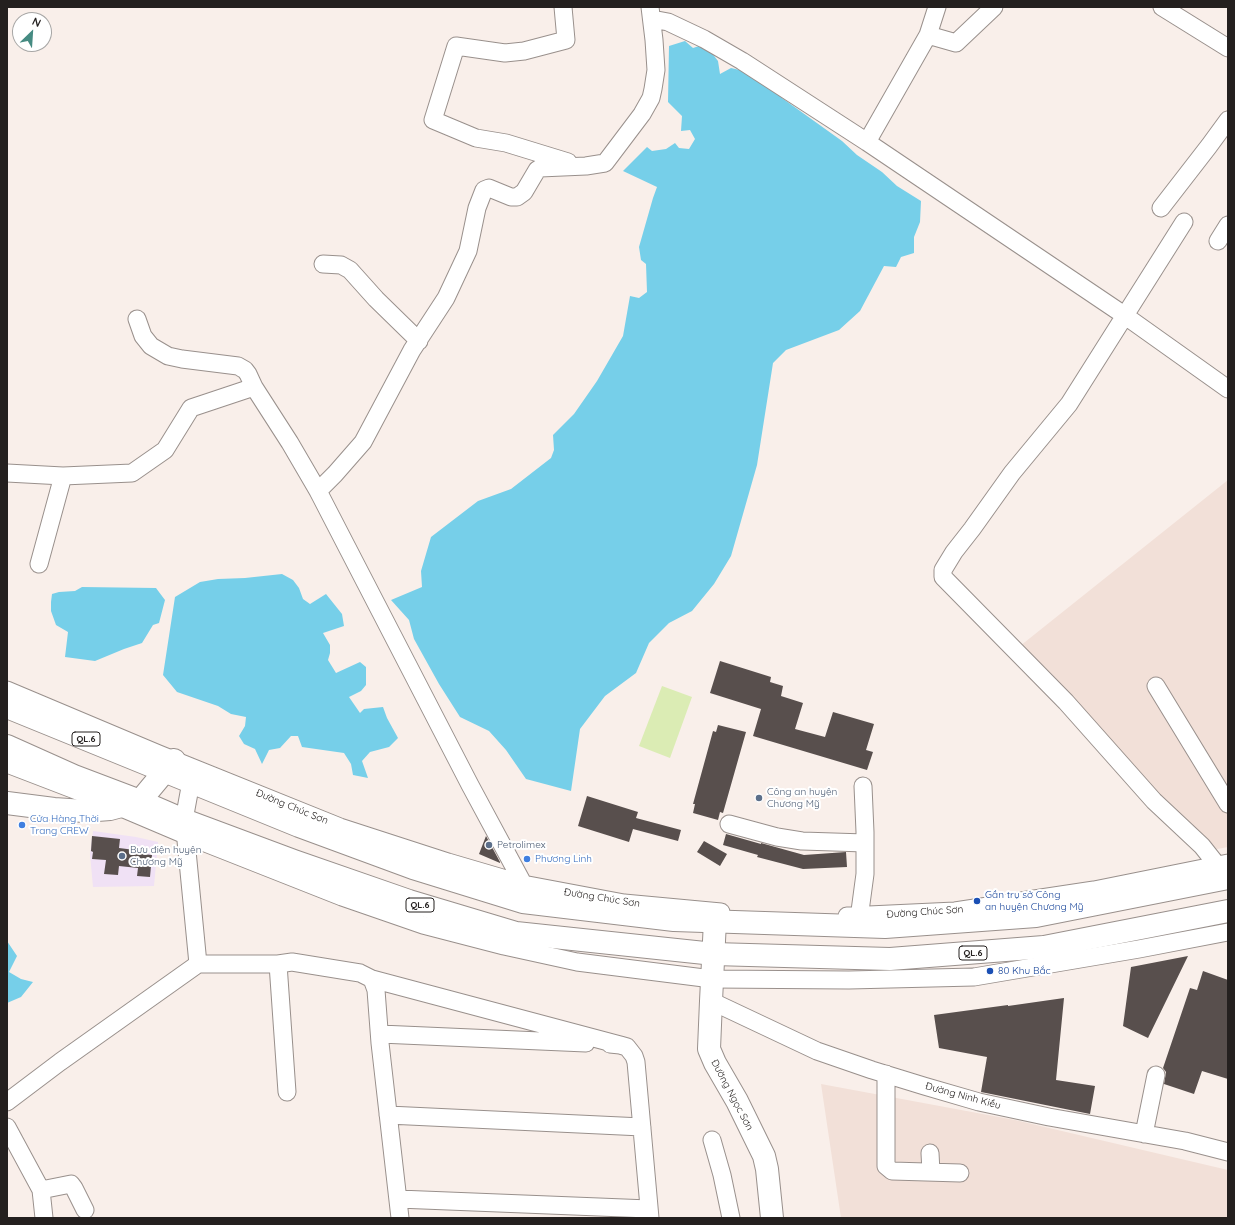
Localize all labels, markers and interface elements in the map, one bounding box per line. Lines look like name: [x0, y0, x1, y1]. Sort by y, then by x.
north arrow: [12, 12, 52, 52]
text: N: [30, 14, 43, 30]
road number: QL.6: [72, 732, 100, 746]
place label: Công an huyện Chương Mỹ: [767, 786, 837, 810]
street label: Đường Chúc Sơn: [254, 787, 330, 827]
marker: Công an huyện Chương Mỹ: [754, 793, 764, 803]
place label: Cửa Hàng Thời Trang CREW: [30, 813, 99, 836]
marker: Cửa Hàng Thời Trang CREW: [17, 820, 27, 830]
place label: Petrolimex: [497, 839, 546, 851]
marker: Petrolimex: [484, 840, 494, 850]
place label: Bưu điện huyện Chương Mỹ: [130, 844, 201, 868]
marker: Bưu điện huyện Chương Mỹ: [117, 851, 127, 861]
place label: Phương Linh: [535, 853, 592, 865]
marker: Phương Linh: [522, 854, 532, 864]
street label: Đường Chúc Sơn: [563, 886, 641, 910]
place label: Gần trụ sở Công an huyện Chương Mỹ: [985, 889, 1083, 912]
marker: Gần trụ sở Công an huyện Chương Mỹ: [972, 896, 982, 906]
road number: QL.6: [406, 898, 434, 912]
street label: Đường Chúc Sơn: [886, 903, 964, 921]
road number: QL.6: [959, 946, 987, 960]
place label: 80 Khu Bắc: [998, 965, 1051, 977]
marker: 80 Khu Bắc: [985, 966, 995, 976]
street label: Đường Ngọc Sơn: [708, 1057, 756, 1133]
street label: Đường Ninh Kiều: [924, 1080, 1002, 1112]

